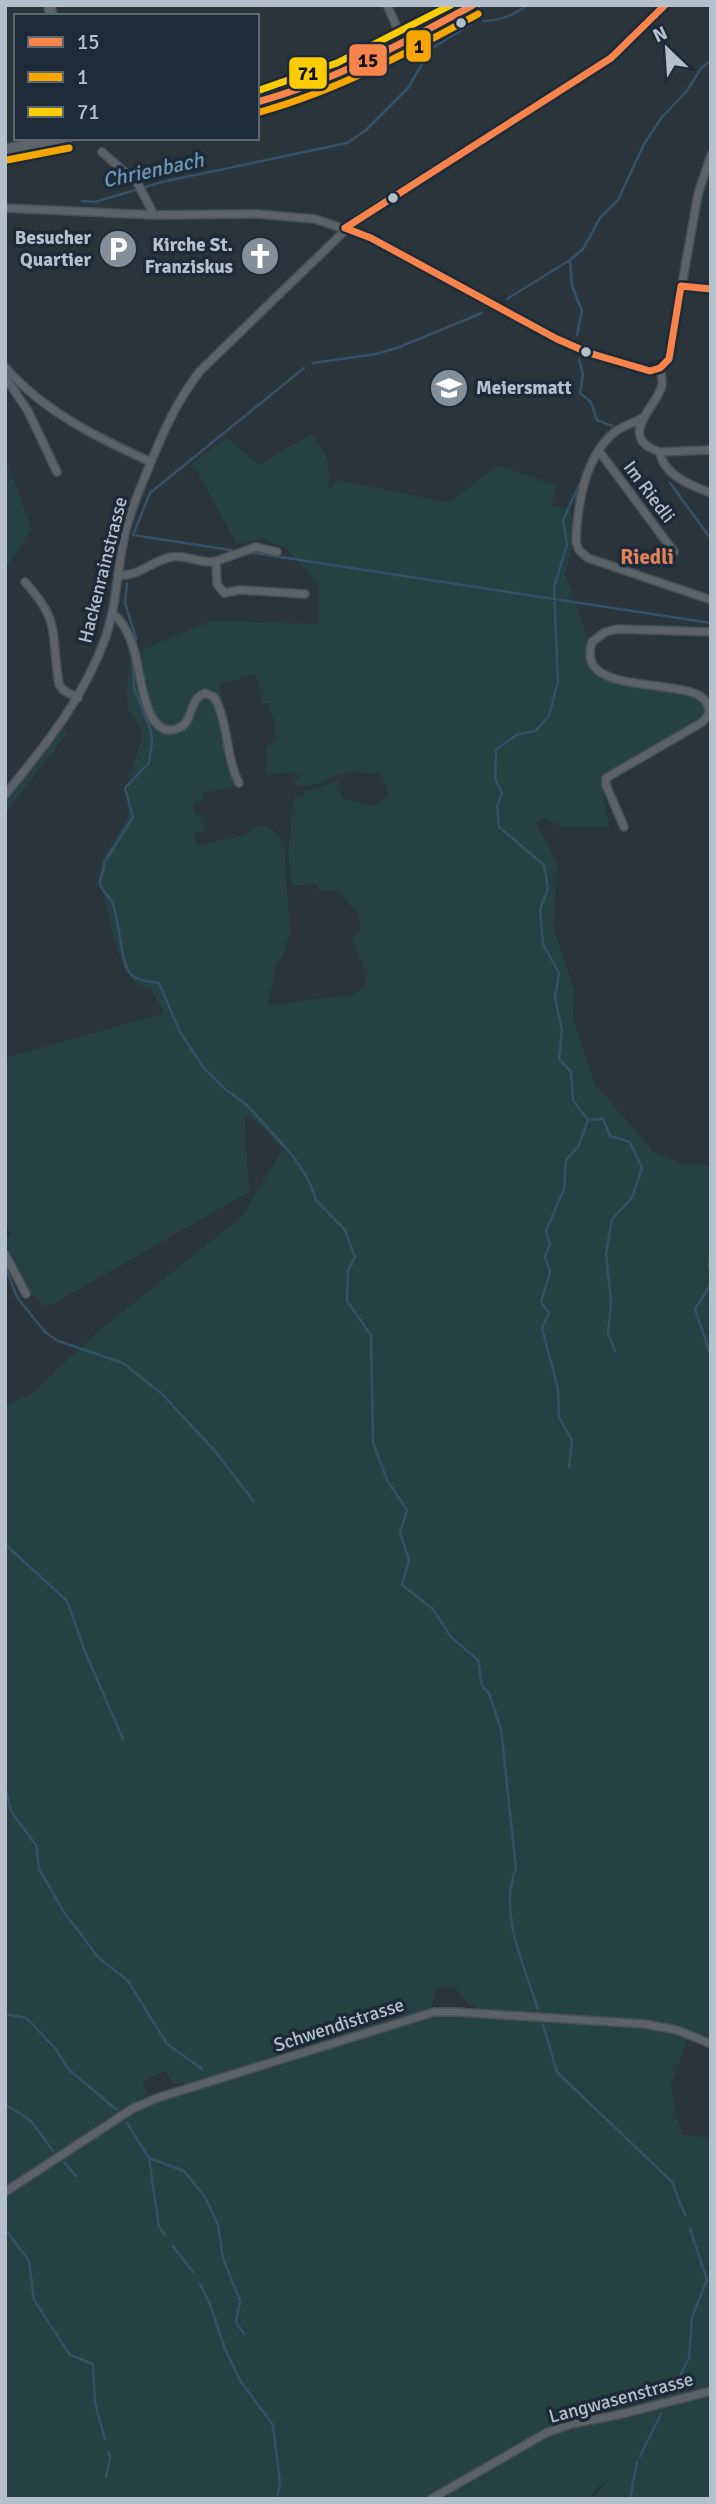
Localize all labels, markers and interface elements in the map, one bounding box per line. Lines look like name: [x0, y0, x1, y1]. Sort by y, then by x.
legend: [14, 14, 259, 140]
north arrow: [632, 14, 702, 84]
unlabelled marker: [454, 16, 468, 30]
text: N: [649, 21, 671, 48]
text: 15: [77, 29, 100, 55]
line badge: 1: [405, 29, 432, 63]
text: 1: [414, 35, 424, 59]
line badge: 15: [348, 43, 388, 77]
text: 15: [358, 49, 378, 73]
line badge: 71: [288, 56, 328, 90]
text: 71: [298, 62, 318, 86]
text: 1: [77, 64, 88, 90]
text: 71: [77, 99, 100, 125]
water label: Chrienbach: [100, 146, 207, 193]
unlabelled marker: [386, 191, 400, 205]
place label: Besucher Quartier: [15, 226, 91, 272]
parking icon: Besucher Quartier: [97, 228, 139, 270]
place label: Kirche St. Franziskus: [145, 233, 233, 279]
church icon: Kirche St. Franziskus: [239, 235, 281, 277]
unlabelled marker: [579, 345, 593, 359]
school or university icon: Meiersmatt: [428, 367, 470, 409]
place label: Meiersmatt: [476, 376, 572, 400]
street label: Im Riedli: [618, 456, 680, 528]
street label: Hackenrainstrasse: [73, 494, 133, 646]
district label: Riedli: [620, 544, 674, 570]
street label: Schwendistrasse: [271, 1993, 407, 2057]
street label: Langwasenstrasse: [546, 2367, 696, 2429]

